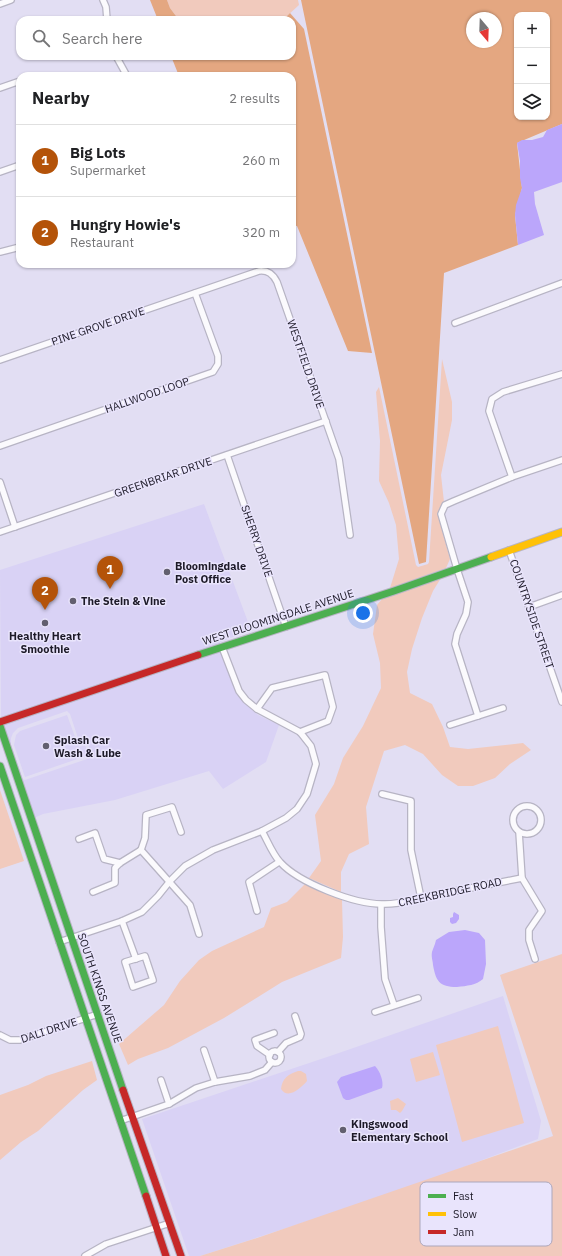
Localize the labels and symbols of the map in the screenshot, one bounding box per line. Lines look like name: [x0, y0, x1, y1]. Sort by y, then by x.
north arrow: [466, 12, 502, 48]
street label: PINE GROVE DRIVE: [50, 303, 146, 349]
street label: WESTFIELD DRIVE: [284, 318, 328, 410]
street label: HALLWOOD LOOP: [103, 374, 191, 416]
street label: GREENBRIAR DRIVE: [112, 454, 214, 500]
street label: SHERRY DRIVE: [238, 503, 276, 579]
pin: 1: [97, 556, 123, 589]
street label: COUNTRYSIDE STREET: [507, 557, 558, 671]
place label: Bloomingdale Post Office: [175, 559, 246, 586]
marker: Bloomingdale Post Office: [162, 567, 172, 577]
pin: 2: [32, 577, 58, 610]
street label: WEST BLOOMINGDALE AVENUE: [201, 586, 355, 648]
place label: The Stein & Vine: [81, 594, 166, 608]
marker: The Stein & Vine: [68, 596, 78, 606]
your location: [353, 603, 373, 623]
marker: Healthy Heart Smoothie: [40, 618, 50, 628]
place label: Healthy Heart Smoothie: [9, 629, 81, 656]
place label: Splash Car Wash & Lube: [54, 733, 121, 760]
marker: Splash Car Wash & Lube: [41, 741, 51, 751]
street label: CREEKBRIDGE ROAD: [397, 874, 503, 910]
street label: SOUTH KINGS AVENUE: [75, 931, 125, 1045]
street label: DALI DRIVE: [19, 1014, 79, 1046]
place label: Kingswood Elementary School: [351, 1117, 449, 1144]
marker: Kingswood Elementary School: [338, 1125, 348, 1135]
legend: [420, 1182, 552, 1246]
text: Fast: [453, 1189, 474, 1203]
text: Slow: [453, 1207, 477, 1221]
text: Jam: [453, 1225, 474, 1239]

